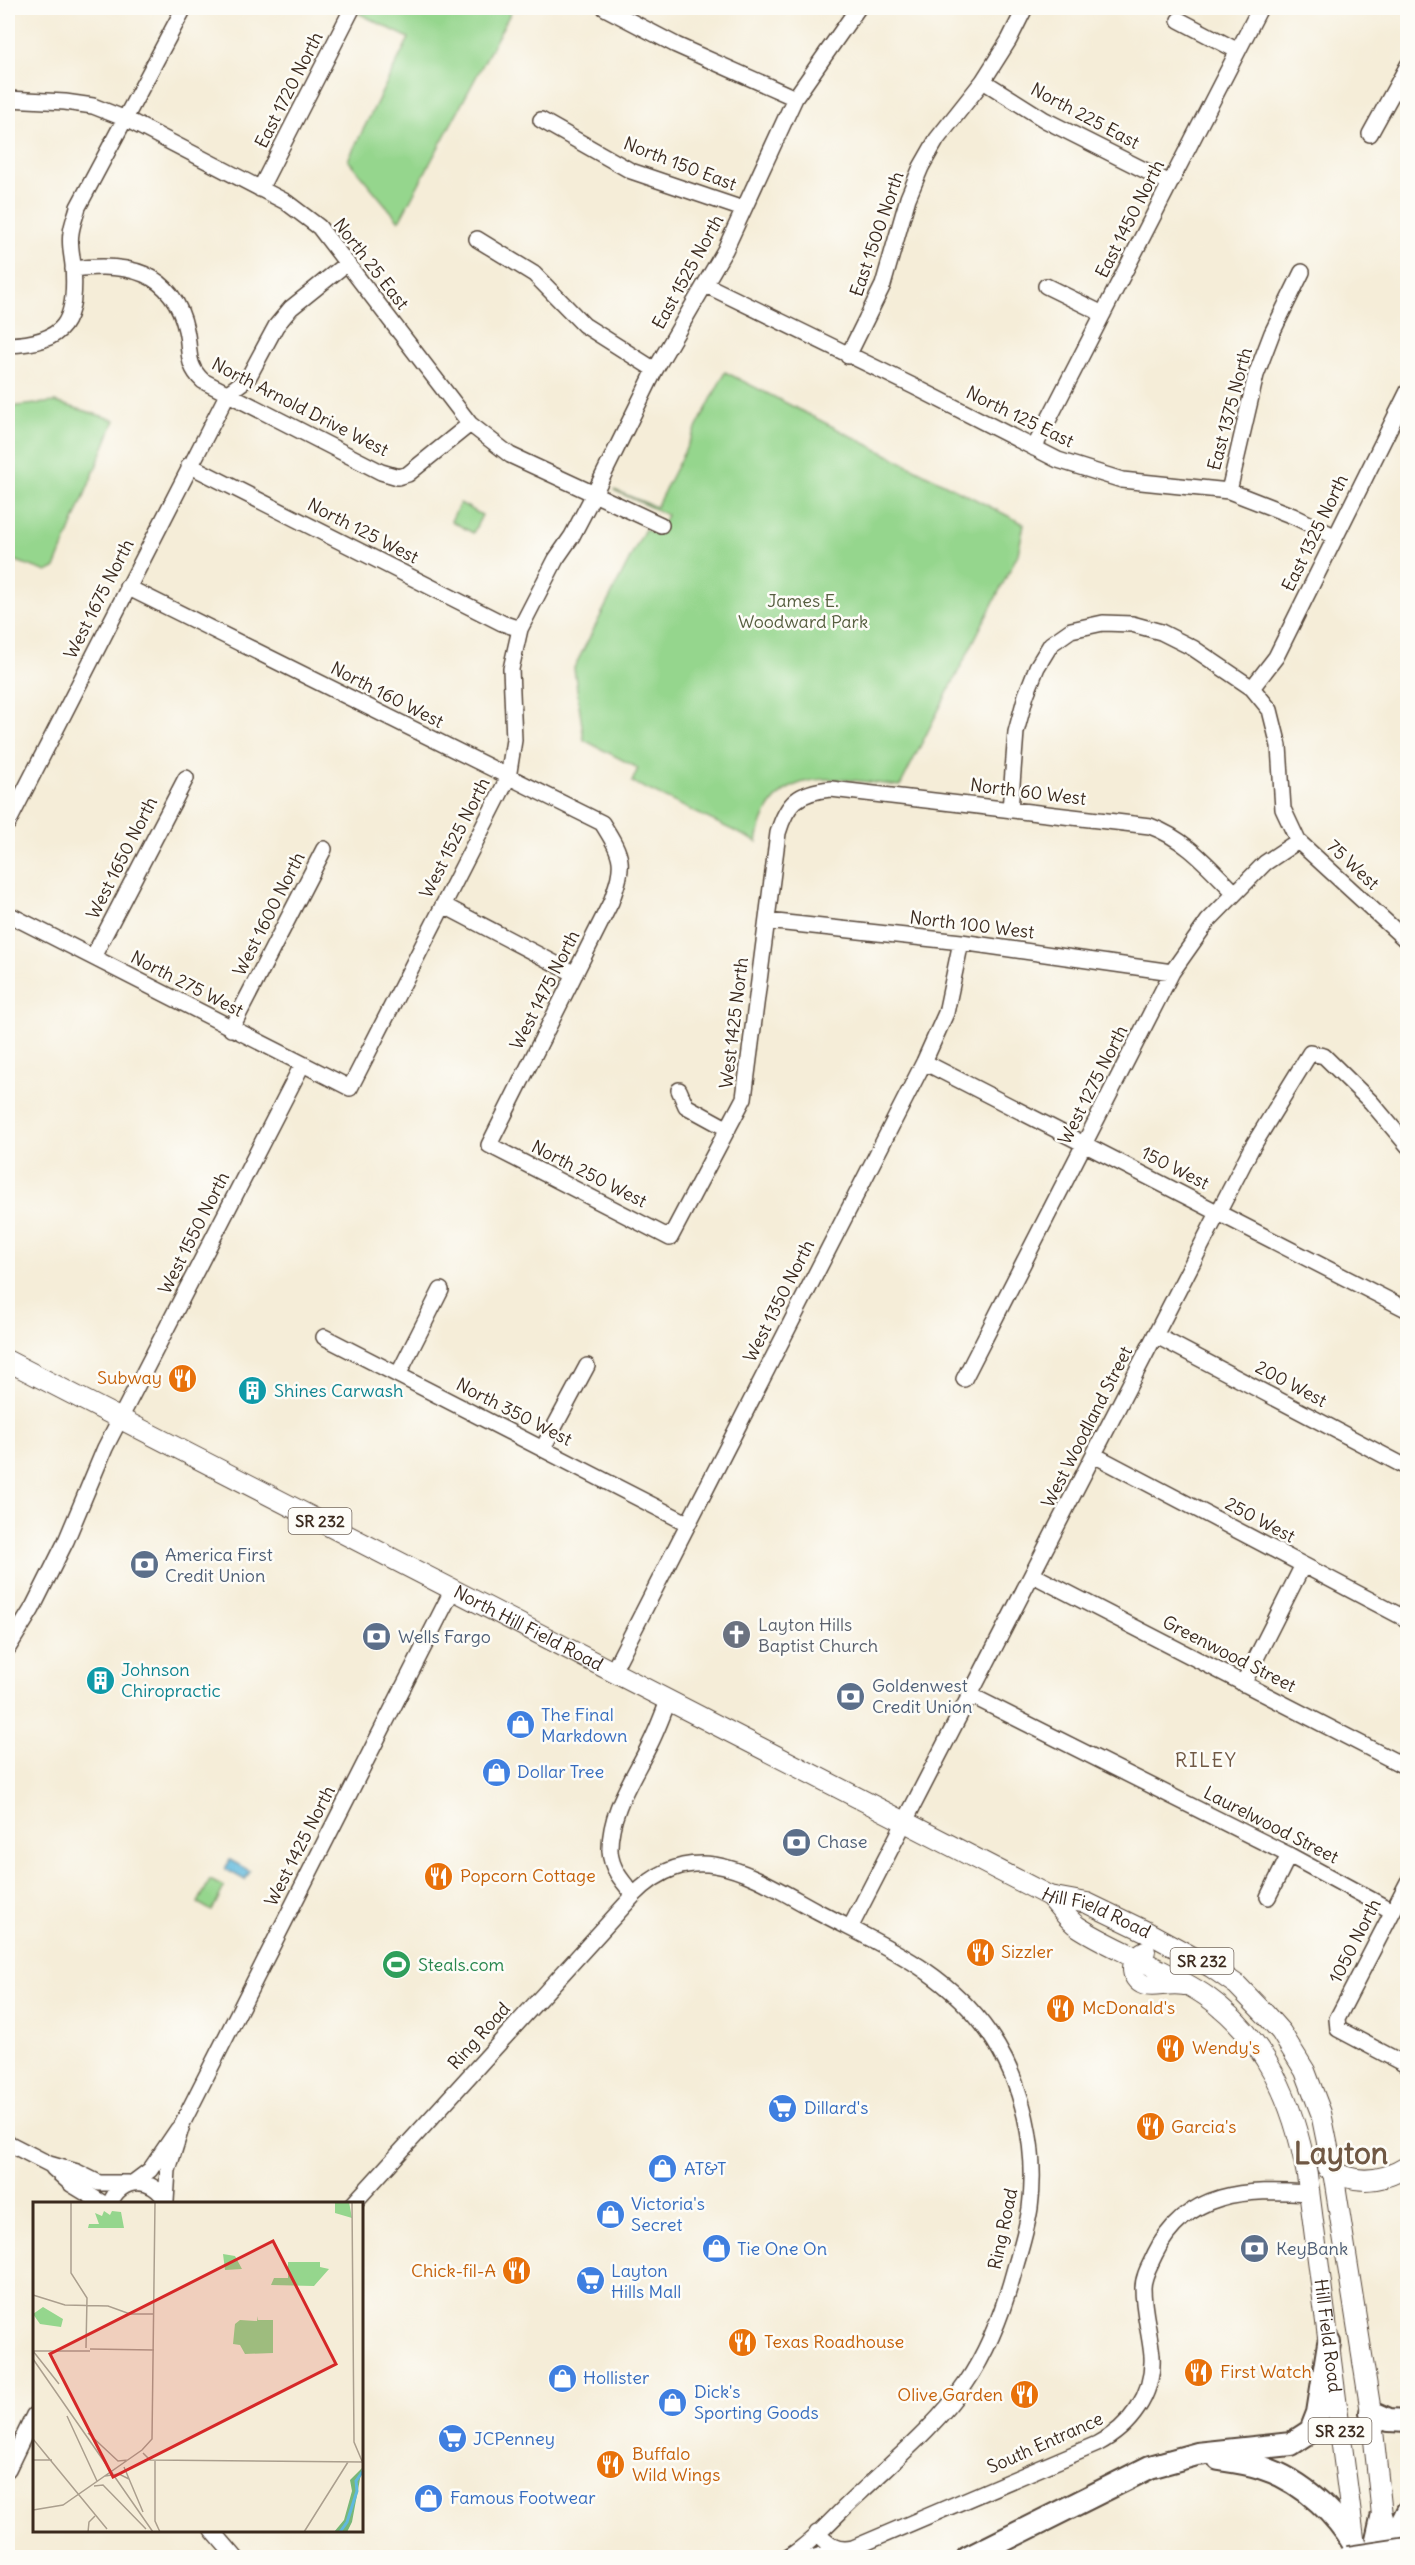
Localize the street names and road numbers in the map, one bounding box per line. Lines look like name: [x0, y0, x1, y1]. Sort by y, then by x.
street label: East 1720 North: [249, 28, 328, 152]
street label: North 225 East: [1027, 77, 1143, 154]
street label: North 150 East: [621, 131, 740, 196]
street label: East 1450 North: [1090, 156, 1169, 282]
street label: East 1500 North: [844, 168, 909, 299]
street label: East 1525 North: [647, 211, 728, 333]
street label: North 25 East: [329, 213, 414, 314]
street label: East 1375 North: [1202, 345, 1257, 473]
street label: North Arnold Drive West: [208, 352, 392, 461]
street label: North 125 East: [963, 381, 1078, 453]
street label: East 1325 North: [1276, 471, 1353, 595]
street label: North 125 West: [304, 493, 423, 568]
street label: West 1675 North: [59, 535, 139, 662]
street label: North 160 West: [327, 656, 448, 733]
street label: North 60 West: [969, 773, 1087, 810]
street label: West 1525 North: [414, 774, 495, 902]
street label: West 1650 North: [81, 793, 162, 923]
street label: 75 West: [1322, 835, 1384, 895]
street label: West 1600 North: [228, 848, 310, 979]
street label: North 100 West: [909, 905, 1036, 944]
street label: West 1475 North: [505, 926, 585, 1053]
street label: North 275 West: [127, 945, 247, 1022]
street label: West 1425 North: [714, 956, 753, 1090]
street label: West 1275 North: [1053, 1021, 1132, 1148]
street label: North 250 West: [528, 1135, 651, 1213]
street label: 150 West: [1137, 1141, 1213, 1194]
street label: West 1550 North: [153, 1168, 234, 1298]
street label: West 1350 North: [738, 1236, 819, 1366]
street label: West Woodland Street: [1036, 1342, 1137, 1511]
street label: 200 West: [1252, 1355, 1331, 1412]
street label: North 350 West: [453, 1373, 576, 1451]
street label: 250 West: [1221, 1492, 1299, 1548]
road number: SR 232: [288, 1508, 352, 1534]
street label: North Hill Field Road: [450, 1580, 608, 1676]
street label: Greenwood Street: [1159, 1610, 1300, 1697]
street label: Laurelwood Street: [1200, 1781, 1342, 1868]
street label: West 1425 North: [259, 1782, 340, 1910]
street label: Hill Field Road: [1038, 1882, 1155, 1943]
street label: 1050 North: [1324, 1895, 1386, 1987]
road number: SR 232: [1170, 1948, 1234, 1974]
street label: Ring Road: [442, 1997, 515, 2074]
street label: Ring Road: [983, 2186, 1022, 2272]
street label: Hill Field Road: [1310, 2277, 1347, 2394]
street label: South Entrance: [983, 2407, 1106, 2478]
road number: SR 232: [1308, 2418, 1372, 2444]

